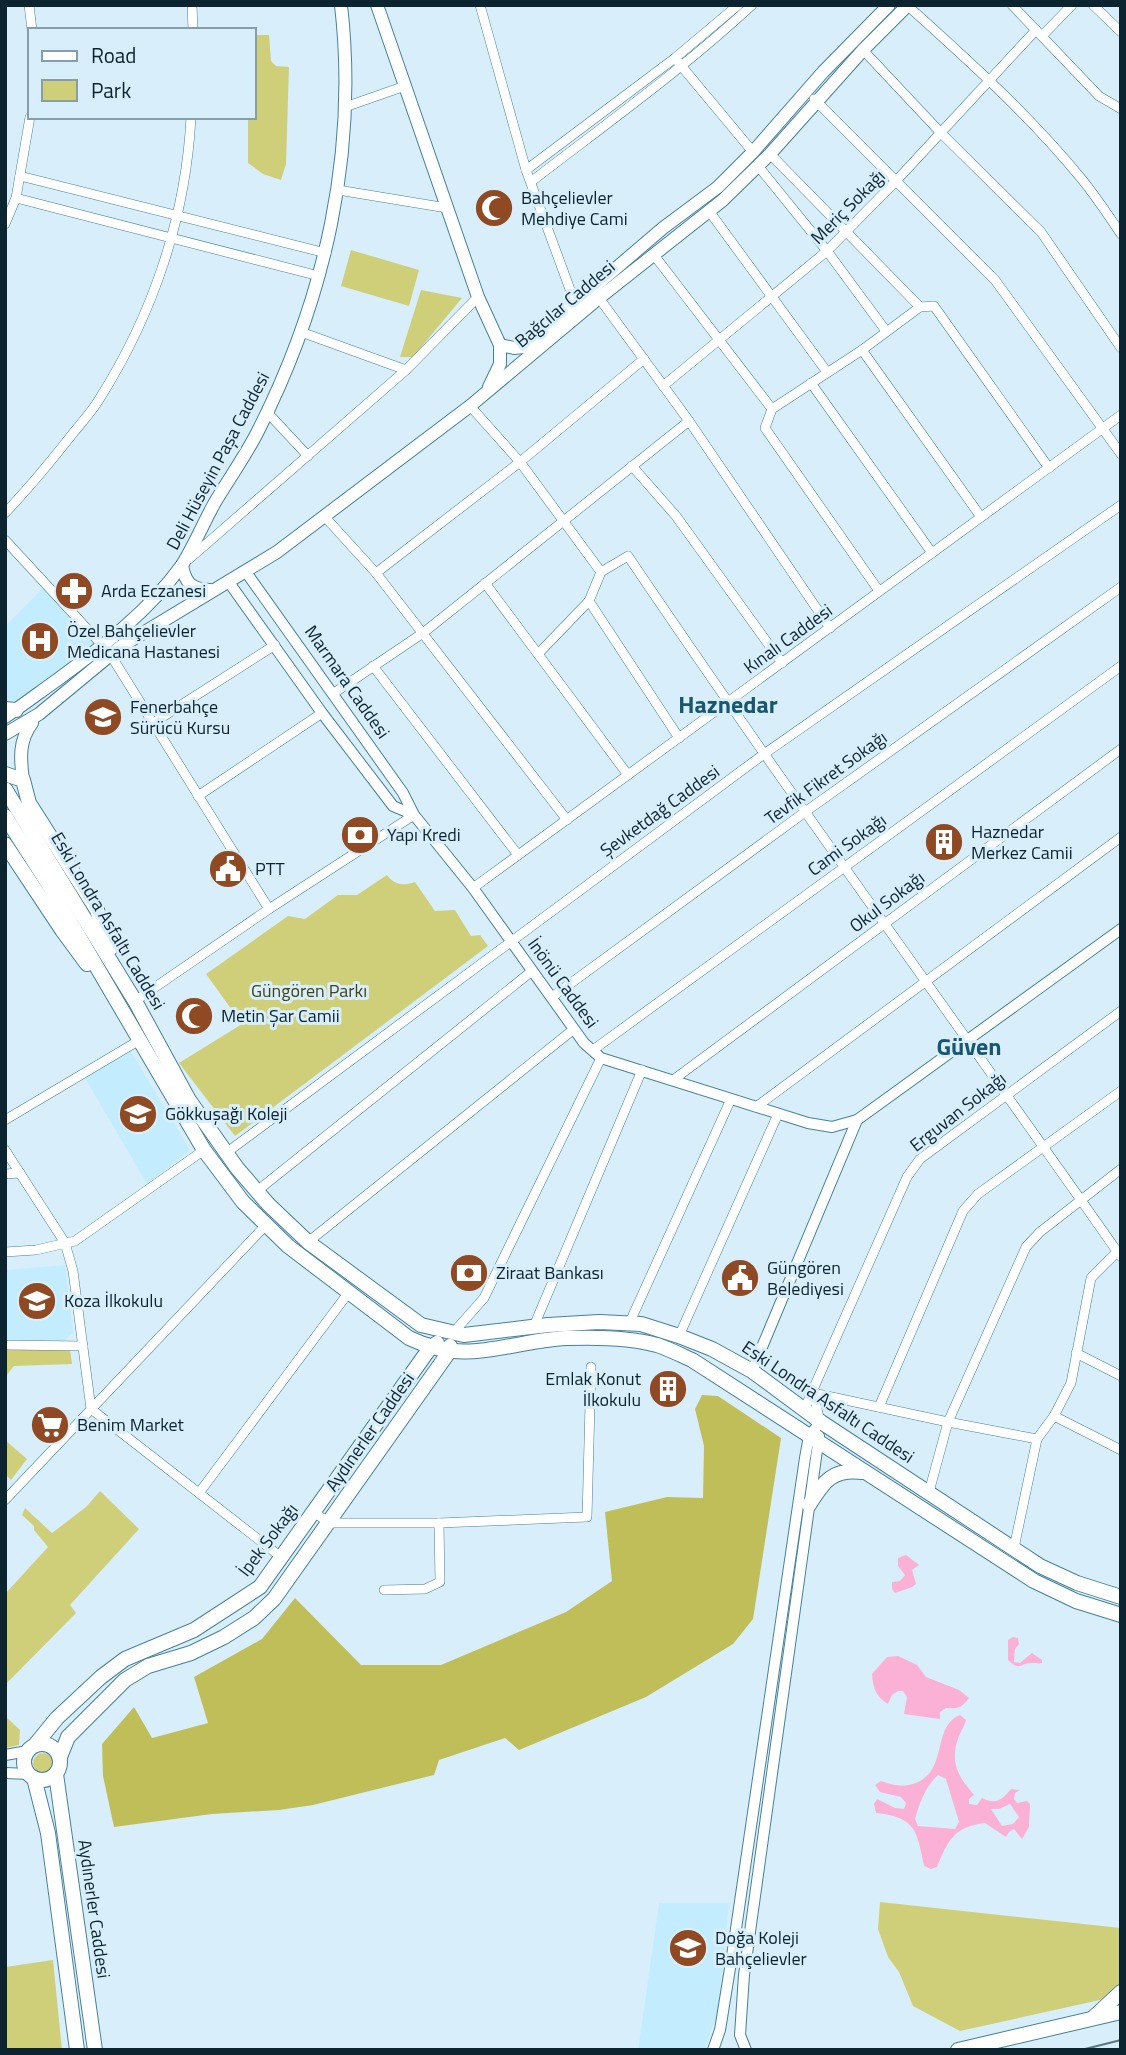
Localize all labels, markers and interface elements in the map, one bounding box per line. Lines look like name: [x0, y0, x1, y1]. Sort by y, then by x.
legend: [28, 28, 256, 119]
text: Road: [91, 39, 136, 71]
text: Park: [91, 74, 131, 106]
street label: Meriç Sokağı: [804, 163, 891, 250]
place label: Bahçelievler Mehdiye Cami: [521, 184, 628, 232]
mosque icon: Bahçelievler Mehdiye Cami: [473, 187, 515, 229]
street label: Bağcılar Caddesi: [509, 253, 621, 354]
street label: Deli Hüseyin Paşa Caddesi: [159, 367, 276, 555]
pharmacy icon: Arda Eczanesi: [53, 570, 95, 612]
place label: Arda Eczanesi: [101, 577, 206, 604]
street label: Kınalı Caddesi: [738, 597, 838, 680]
place label: Özel Bahçelievler Medicana Hastanesi: [67, 617, 220, 665]
hospital icon: Özel Bahçelievler Medicana Hastanesi: [19, 620, 61, 662]
street label: Marmara Caddesi: [298, 620, 397, 744]
district label: Haznedar: [678, 686, 778, 722]
place label: Fenerbahçe Sürücü Kursu: [130, 693, 230, 741]
school or university icon: Fenerbahçe Sürücü Kursu: [82, 696, 124, 738]
street label: Tevfik Fikret Sokağı: [759, 724, 892, 831]
street label: Şevketdağ Caddesi: [594, 758, 725, 863]
street label: Cami Sokağı: [802, 807, 892, 883]
bank icon: Yapı Kredi: [339, 814, 381, 856]
place label: Haznedar Merkez Camii: [971, 818, 1073, 866]
place label: Yapı Kredi: [387, 821, 461, 848]
building icon: Haznedar Merkez Camii: [923, 821, 965, 863]
street label: Eski Londra Asfaltı Caddesi: [45, 827, 172, 1015]
public building icon: PTT: [207, 848, 249, 890]
place label: PTT: [255, 855, 285, 882]
street label: Okul Sokağı: [843, 864, 930, 939]
street label: İnönü Caddesi: [521, 932, 605, 1034]
park label: Güngören Parkı: [251, 977, 367, 1004]
mosque icon: Metin Şar Camii: [173, 995, 215, 1037]
place label: Metin Şar Camii: [221, 1002, 340, 1029]
district label: Güven: [936, 1028, 1002, 1064]
street label: Erguvan Sokağı: [904, 1065, 1012, 1158]
school or university icon: Gökkuşağı Koleji: [117, 1093, 159, 1135]
place label: Gökkuşağı Koleji: [165, 1100, 288, 1127]
bank icon: Ziraat Bankası: [448, 1252, 490, 1294]
place label: Güngören Belediyesi: [767, 1254, 844, 1302]
public building icon: Güngören Belediyesi: [719, 1257, 761, 1299]
place label: Ziraat Bankası: [496, 1259, 604, 1286]
school or university icon: Koza İlkokulu: [16, 1280, 58, 1322]
place label: Koza İlkokulu: [64, 1287, 163, 1314]
street label: Eski Londra Asfaltı Caddesi: [737, 1334, 920, 1470]
place label: Emlak Konut İlkokulu: [545, 1365, 642, 1413]
street label: Aydınerler Caddesi: [318, 1367, 421, 1497]
building icon: Emlak Konut İlkokulu: [647, 1368, 689, 1410]
supermarket icon: Benim Market: [29, 1404, 71, 1446]
place label: Benim Market: [77, 1411, 185, 1438]
street label: İpek Sokağı: [231, 1497, 304, 1582]
street label: Aydınerler Caddesi: [71, 1838, 118, 1980]
place label: Doğa Koleji Bahçelievler: [715, 1924, 807, 1972]
school or university icon: Doğa Koleji Bahçelievler: [667, 1927, 709, 1969]

